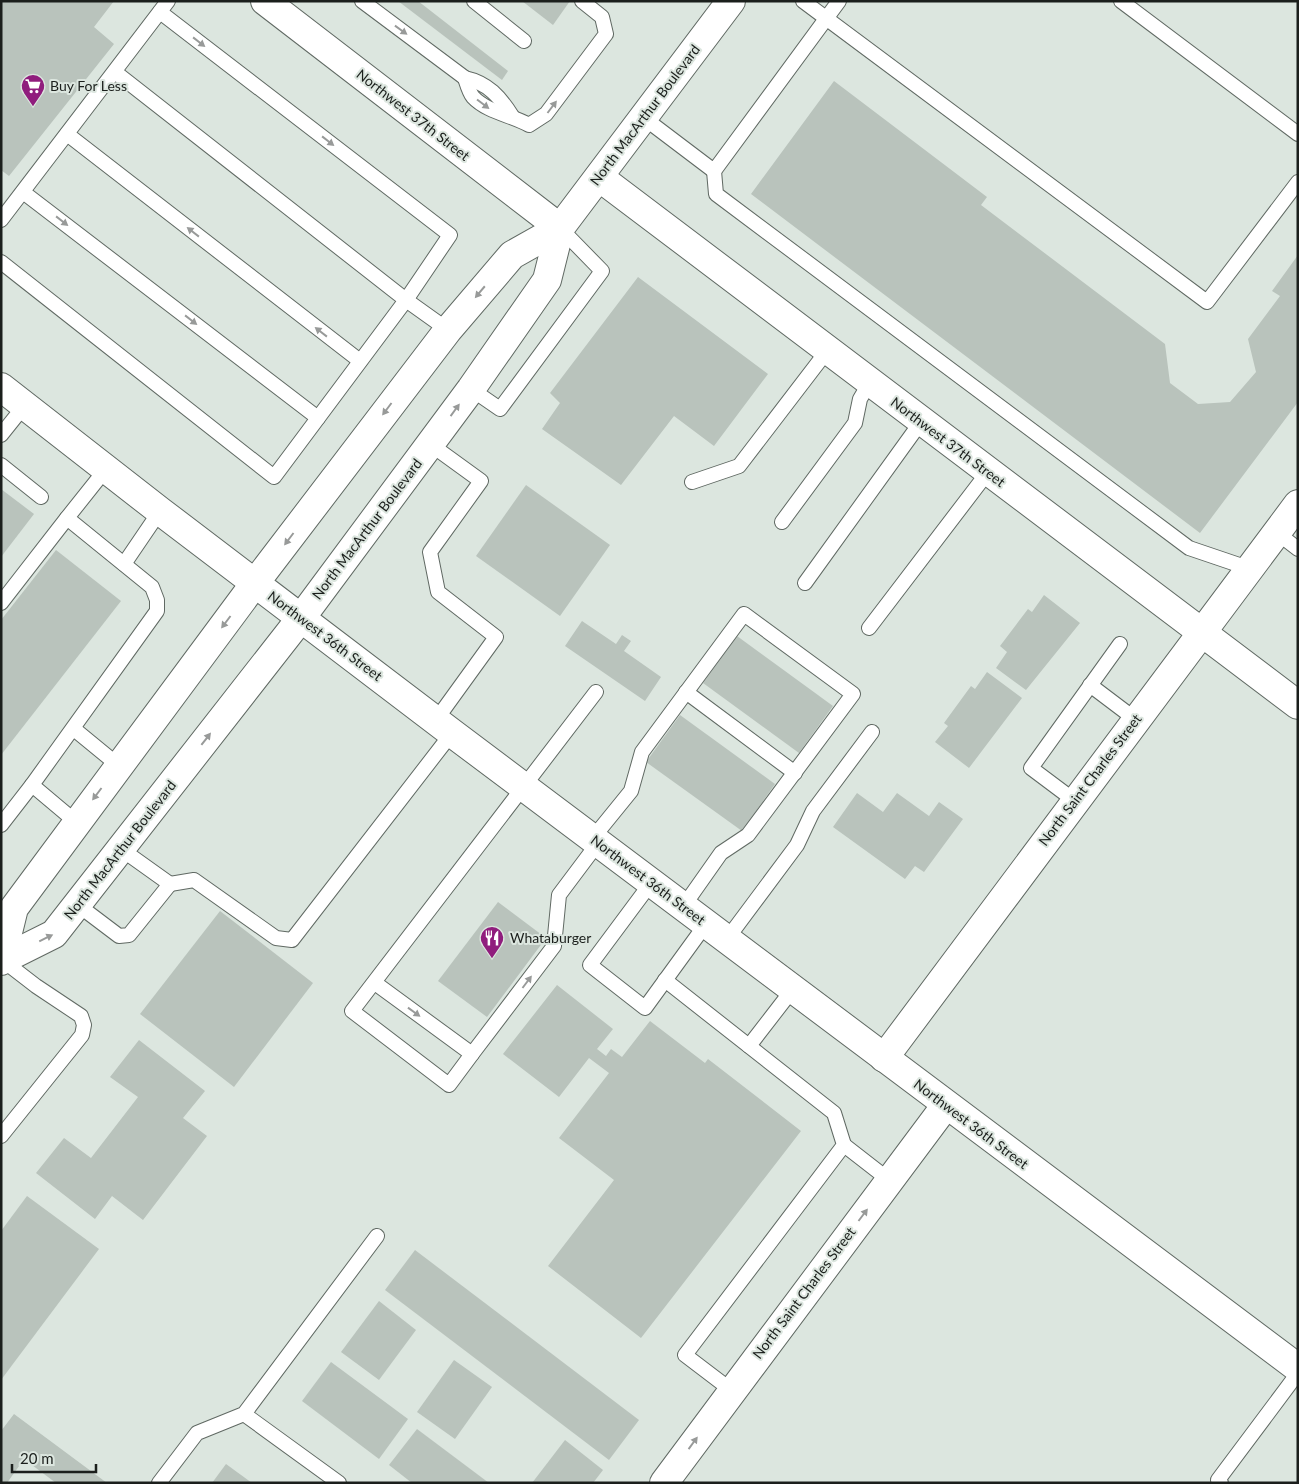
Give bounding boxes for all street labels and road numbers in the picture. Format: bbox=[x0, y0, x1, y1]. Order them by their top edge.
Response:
street label: North MacArthur Boulevard bbox=[586, 41, 703, 188]
street label: Northwest 37th Street bbox=[353, 65, 473, 164]
street label: Northwest 37th Street bbox=[888, 393, 1009, 490]
street label: North MacArthur Boulevard bbox=[308, 455, 425, 602]
street label: Northwest 36th Street bbox=[265, 587, 386, 684]
street label: North Saint Charles Street bbox=[1035, 710, 1145, 849]
street label: North MacArthur Boulevard bbox=[60, 777, 179, 923]
street label: Northwest 36th Street bbox=[588, 831, 709, 928]
street label: Northwest 36th Street bbox=[911, 1075, 1032, 1172]
street label: North Saint Charles Street bbox=[749, 1223, 859, 1362]

